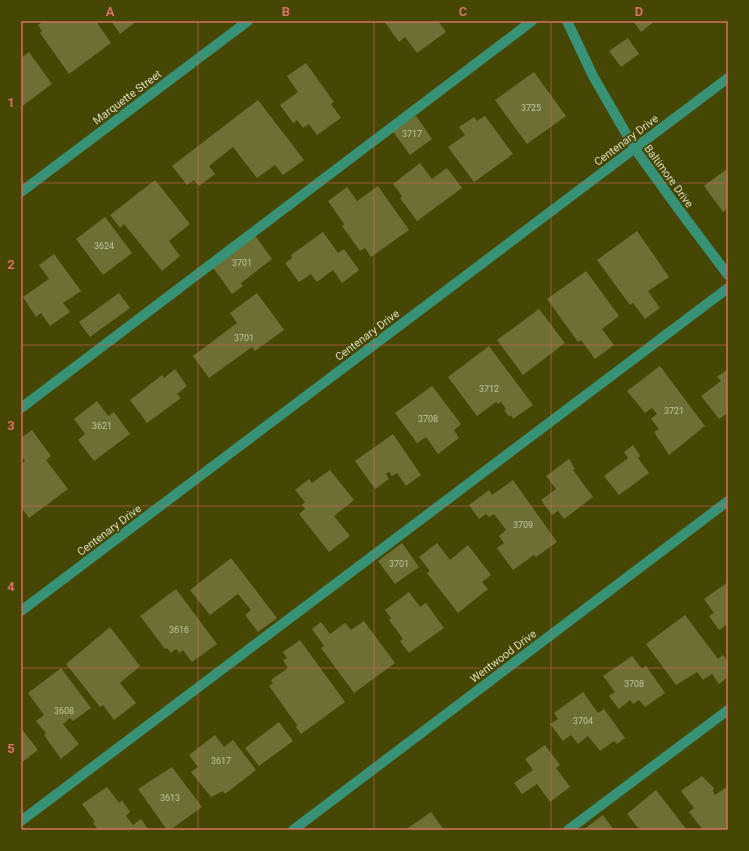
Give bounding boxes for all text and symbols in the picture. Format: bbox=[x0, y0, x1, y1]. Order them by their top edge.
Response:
text: A bbox=[106, 4, 115, 19]
text: B bbox=[282, 4, 290, 19]
text: C bbox=[459, 4, 468, 19]
text: D bbox=[635, 4, 643, 19]
street label: Marquette Street bbox=[91, 67, 164, 127]
text: 1 bbox=[7, 95, 15, 110]
house number: 3725 bbox=[521, 103, 541, 113]
street label: Centenary Drive bbox=[592, 112, 661, 169]
house number: 3717 bbox=[402, 129, 422, 139]
street label: Baltimore Drive bbox=[641, 142, 696, 210]
house number: 3624 bbox=[94, 241, 114, 251]
text: 2 bbox=[7, 257, 15, 272]
house number: 3701 bbox=[232, 258, 252, 268]
street label: Centenary Drive bbox=[333, 307, 402, 364]
house number: 3701 bbox=[234, 333, 254, 343]
house number: 3712 bbox=[479, 384, 499, 394]
house number: 3721 bbox=[664, 406, 684, 416]
house number: 3708 bbox=[418, 414, 438, 424]
text: 3 bbox=[7, 418, 15, 433]
house number: 3621 bbox=[92, 421, 112, 431]
street label: Centenary Drive bbox=[75, 502, 144, 559]
house number: 3709 bbox=[513, 520, 533, 530]
house number: 3701 bbox=[389, 559, 409, 569]
text: 4 bbox=[7, 579, 15, 594]
house number: 3616 bbox=[169, 625, 189, 635]
street label: Wentwood Drive bbox=[468, 627, 539, 686]
house number: 3708 bbox=[624, 679, 644, 689]
house number: 3608 bbox=[54, 706, 74, 716]
house number: 3704 bbox=[573, 716, 593, 726]
text: 5 bbox=[7, 741, 15, 756]
house number: 3617 bbox=[211, 756, 231, 766]
house number: 3613 bbox=[160, 793, 180, 803]

